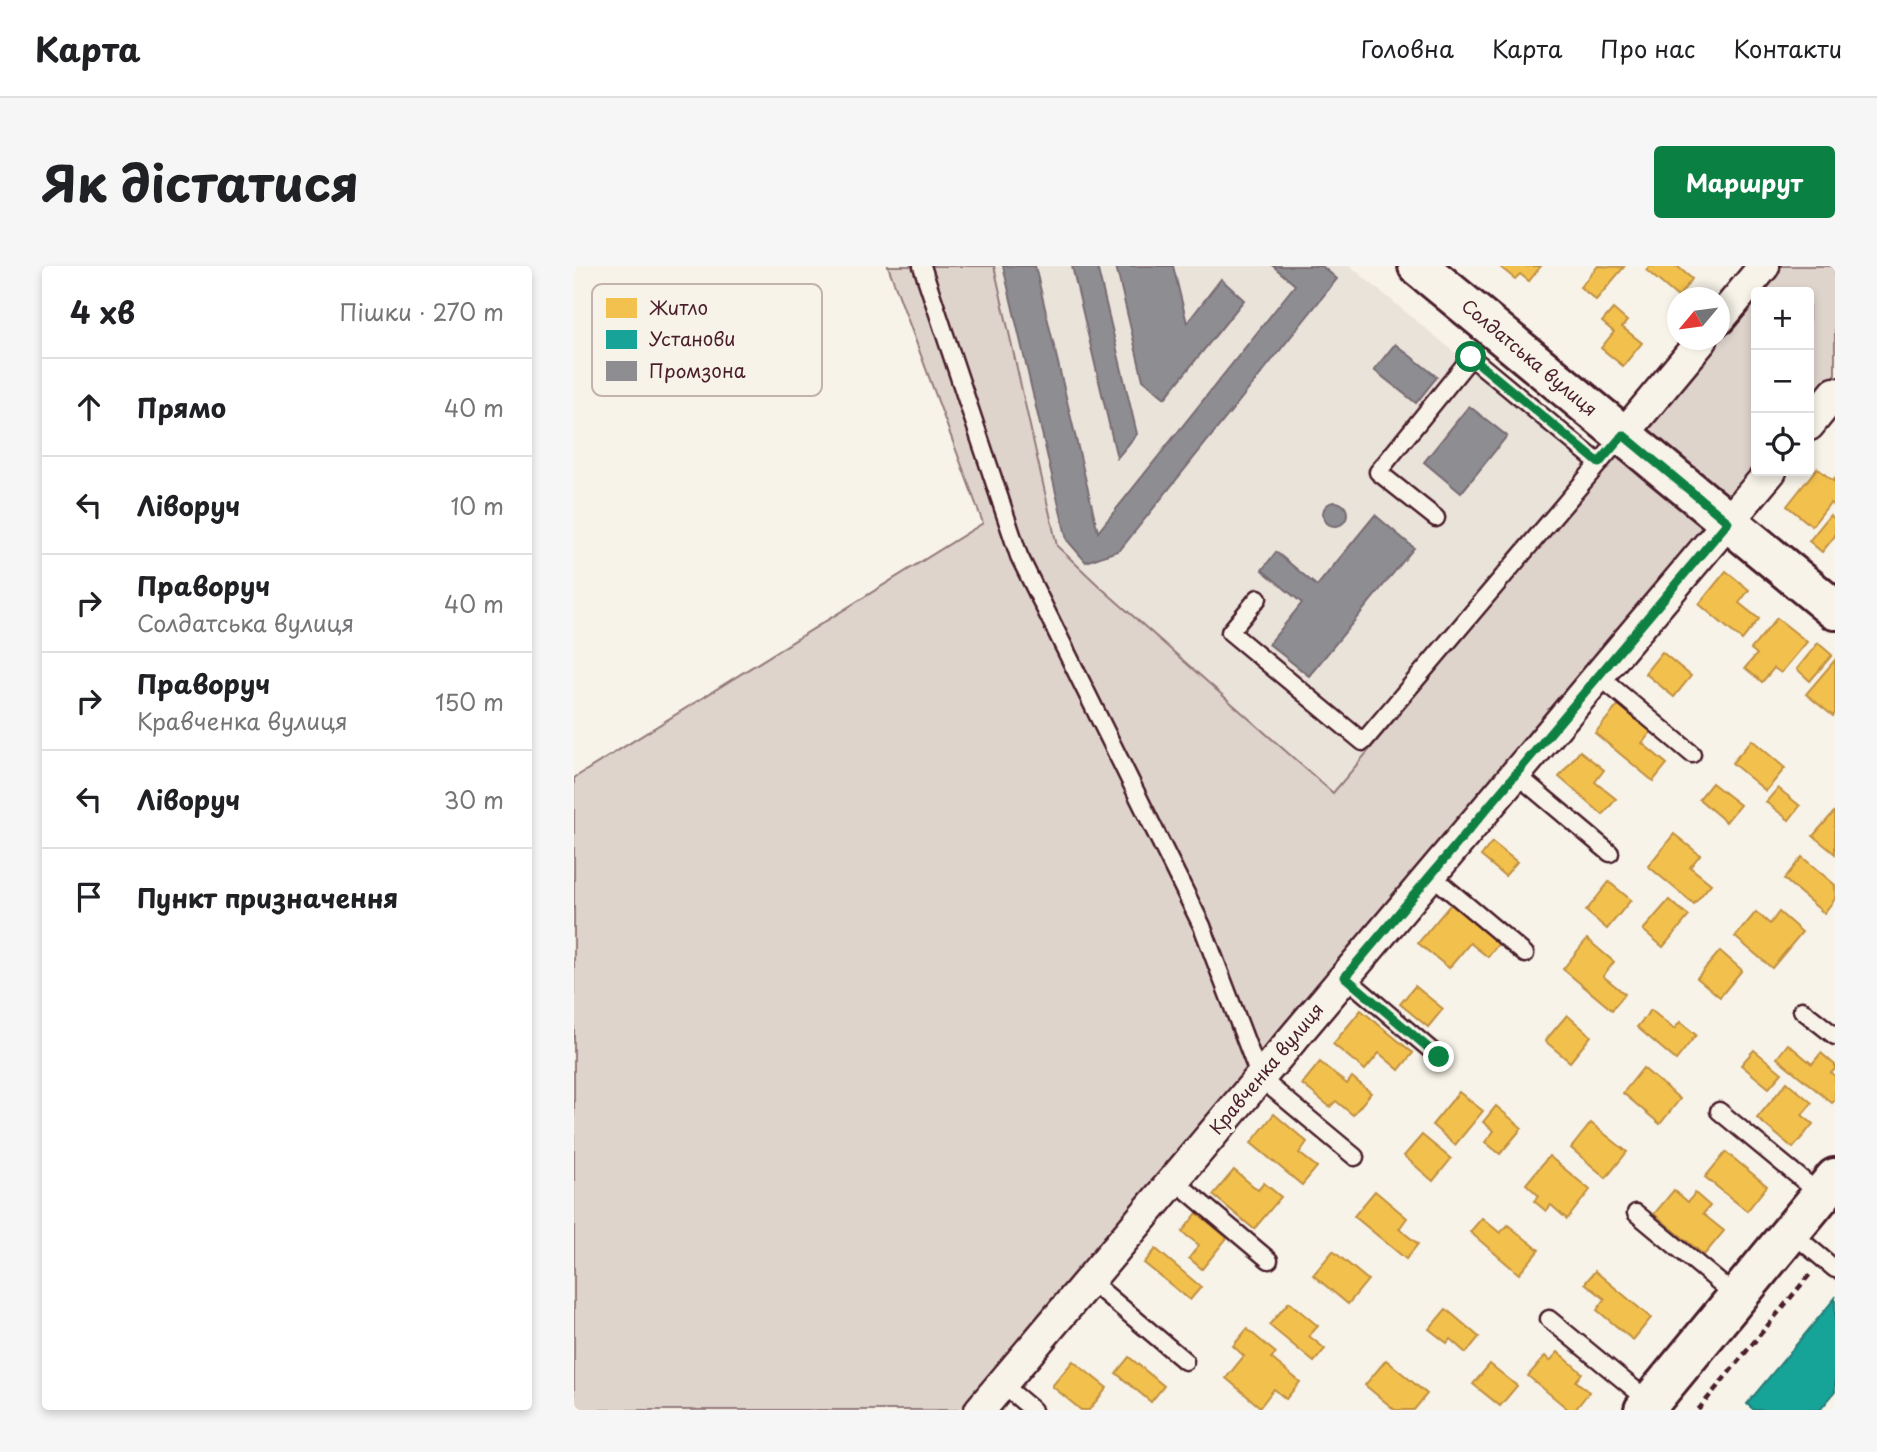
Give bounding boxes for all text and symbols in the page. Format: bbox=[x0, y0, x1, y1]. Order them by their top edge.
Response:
text: Карта bbox=[35, 23, 141, 73]
text: Головна bbox=[1361, 30, 1454, 66]
text: Карта bbox=[1492, 30, 1562, 66]
text: Про нас bbox=[1600, 30, 1695, 66]
text: Контакти bbox=[1733, 30, 1842, 66]
text: Як дістатися bbox=[42, 145, 359, 219]
button: Маршрут bbox=[1654, 146, 1835, 218]
legend bbox=[592, 284, 822, 396]
north arrow bbox=[1667, 287, 1730, 350]
map controls bbox=[1751, 287, 1814, 476]
button: + bbox=[1751, 287, 1814, 350]
text: 4 хв bbox=[70, 289, 135, 334]
street label: Солдатська вулиця bbox=[1456, 292, 1604, 422]
text: Житло bbox=[649, 293, 708, 321]
text: Пішки · 270 m bbox=[339, 294, 504, 329]
text: Установи bbox=[649, 324, 736, 352]
route start bbox=[1455, 341, 1486, 372]
button: − bbox=[1751, 350, 1814, 413]
text: Промзона bbox=[649, 356, 746, 384]
icon: ahead bbox=[70, 388, 108, 426]
text: Прямо bbox=[137, 388, 226, 427]
text: 40 m bbox=[444, 390, 504, 425]
button: locate bbox=[1751, 413, 1814, 476]
icon: left bbox=[70, 486, 108, 524]
text: Ліворуч bbox=[137, 486, 240, 525]
text: 10 m bbox=[450, 488, 504, 523]
text: Праворуч bbox=[137, 566, 270, 605]
icon: right bbox=[70, 584, 108, 622]
text: 40 m bbox=[444, 586, 504, 621]
text: Солдатська вулиця bbox=[137, 605, 354, 640]
text: Праворуч bbox=[137, 664, 270, 703]
icon: right bbox=[70, 682, 108, 720]
text: 150 m bbox=[435, 684, 504, 719]
text: Кравченка вулиця bbox=[137, 703, 348, 738]
icon: left bbox=[70, 780, 108, 818]
text: Ліворуч bbox=[137, 780, 240, 819]
text: 30 m bbox=[443, 782, 504, 817]
icon: arrive bbox=[70, 878, 108, 916]
text: Пункт призначення bbox=[137, 878, 398, 917]
street label: Кравченка вулиця bbox=[1203, 996, 1329, 1140]
route end bbox=[1423, 1041, 1454, 1072]

